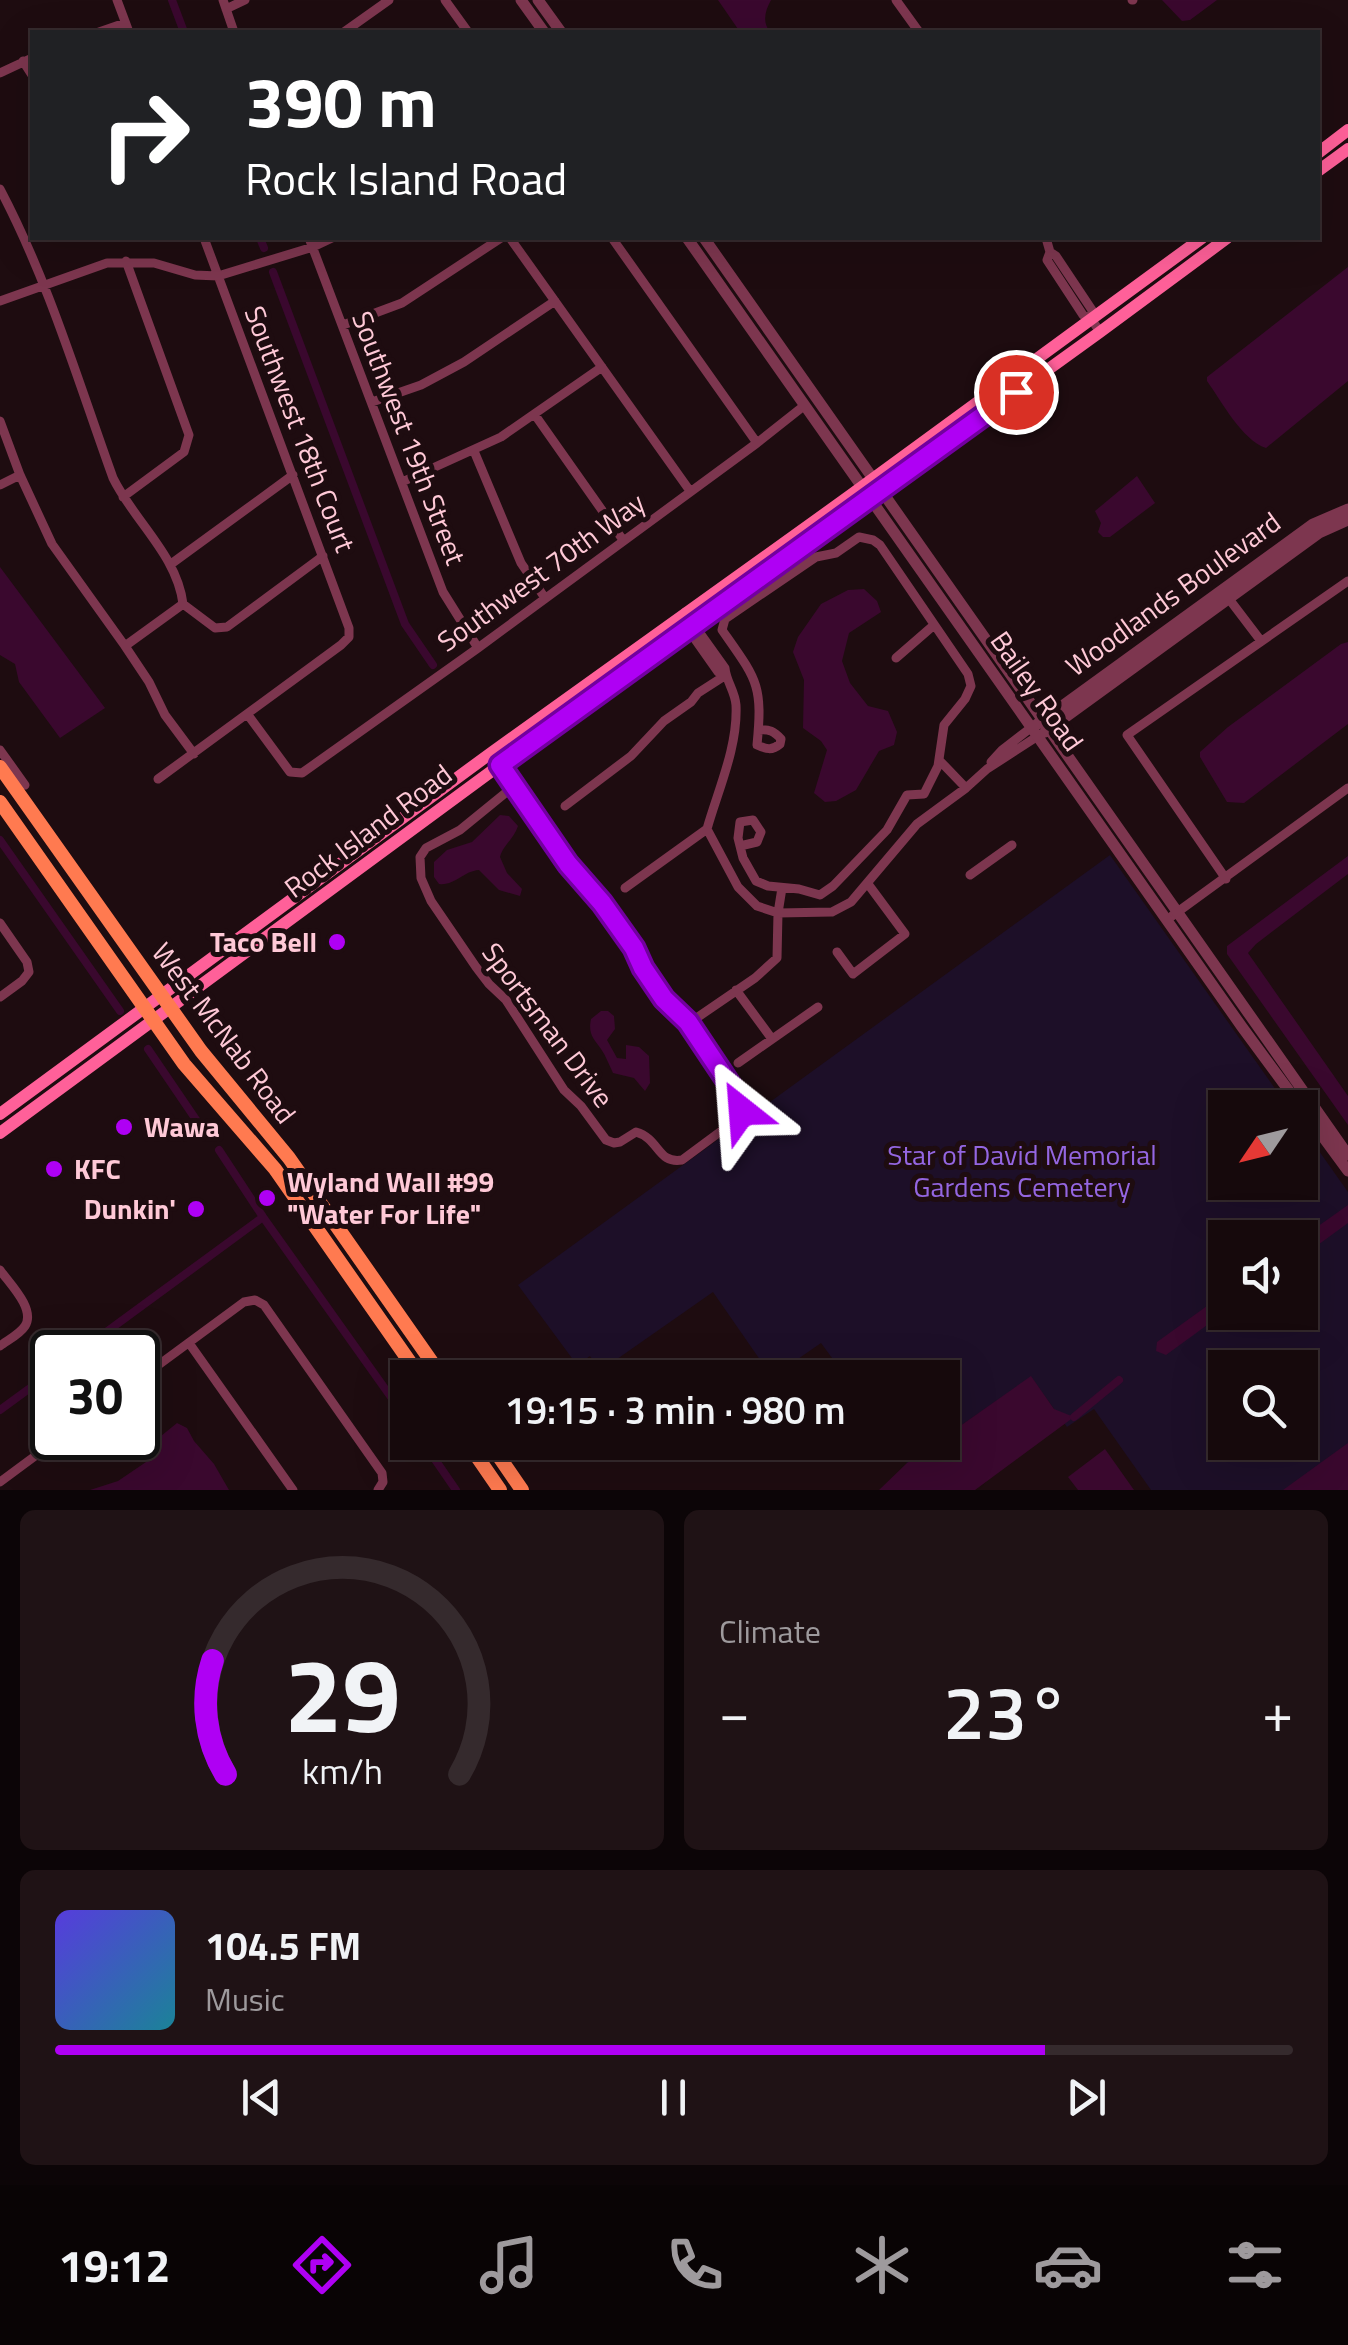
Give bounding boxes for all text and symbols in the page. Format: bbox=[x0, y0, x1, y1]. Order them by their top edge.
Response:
text: 390 m bbox=[245, 48, 437, 154]
icon: right bbox=[80, 70, 210, 200]
text: Rock Island Road bbox=[245, 144, 567, 212]
street label: Southwest 18th Court bbox=[234, 300, 367, 558]
street label: Southwest 19th Street bbox=[341, 305, 478, 571]
pin bbox=[974, 350, 1059, 435]
icon: arrive bbox=[989, 365, 1044, 420]
street label: Southwest 70th Way bbox=[428, 481, 654, 662]
street label: Woodlands Boulevard bbox=[1056, 501, 1289, 686]
street label: Bailey Road bbox=[980, 622, 1095, 760]
street label: Rock Island Road bbox=[275, 753, 461, 908]
place label: Taco Bell bbox=[210, 920, 317, 963]
marker: Taco Bell bbox=[326, 931, 348, 953]
street label: West McNab Road bbox=[142, 933, 307, 1132]
street label: Sportsman Drive bbox=[472, 933, 625, 1116]
position arrow bbox=[690, 1059, 794, 1163]
north arrow bbox=[1208, 1090, 1318, 1200]
map controls bbox=[1208, 1090, 1318, 1460]
place label: Wawa bbox=[144, 1105, 220, 1148]
marker: Wawa bbox=[113, 1116, 135, 1138]
park label: Star of David Memorial Gardens Cemetery bbox=[887, 1133, 1157, 1208]
place label: KFC bbox=[74, 1147, 121, 1190]
marker: KFC bbox=[43, 1158, 65, 1180]
place label: Wyland Wall #99 "Water For Life" bbox=[287, 1160, 494, 1235]
place label: Dunkin' bbox=[84, 1187, 176, 1230]
marker: Wyland Wall #99 "Water For Life" bbox=[256, 1187, 278, 1209]
marker: Dunkin' bbox=[185, 1198, 207, 1220]
button: sound bbox=[1208, 1220, 1318, 1330]
speed limit sign: 30 bbox=[30, 1330, 160, 1460]
button: search bbox=[1208, 1350, 1318, 1460]
text: 19:15 · 3 min · 980 m bbox=[504, 1381, 846, 1439]
text: Climate bbox=[719, 1607, 821, 1655]
text: 29 bbox=[284, 1614, 400, 1772]
text: 23° bbox=[943, 1654, 1069, 1768]
text: − bbox=[719, 1670, 750, 1753]
text: + bbox=[1262, 1670, 1293, 1753]
text: km/h bbox=[302, 1743, 382, 1798]
text: 104.5 FM bbox=[205, 1917, 361, 1975]
text: Music bbox=[205, 1975, 285, 2023]
icon: previous bbox=[234, 2070, 289, 2125]
icon: pause bbox=[646, 2070, 701, 2125]
icon: next bbox=[1059, 2070, 1114, 2125]
icon: directions bbox=[287, 2230, 357, 2300]
icon: music bbox=[474, 2230, 544, 2300]
icon: phone bbox=[660, 2230, 730, 2300]
icon: climate bbox=[847, 2230, 917, 2300]
icon: car bbox=[1033, 2230, 1103, 2300]
icon: filters bbox=[1220, 2230, 1290, 2300]
text: 19:12 bbox=[58, 2231, 171, 2299]

